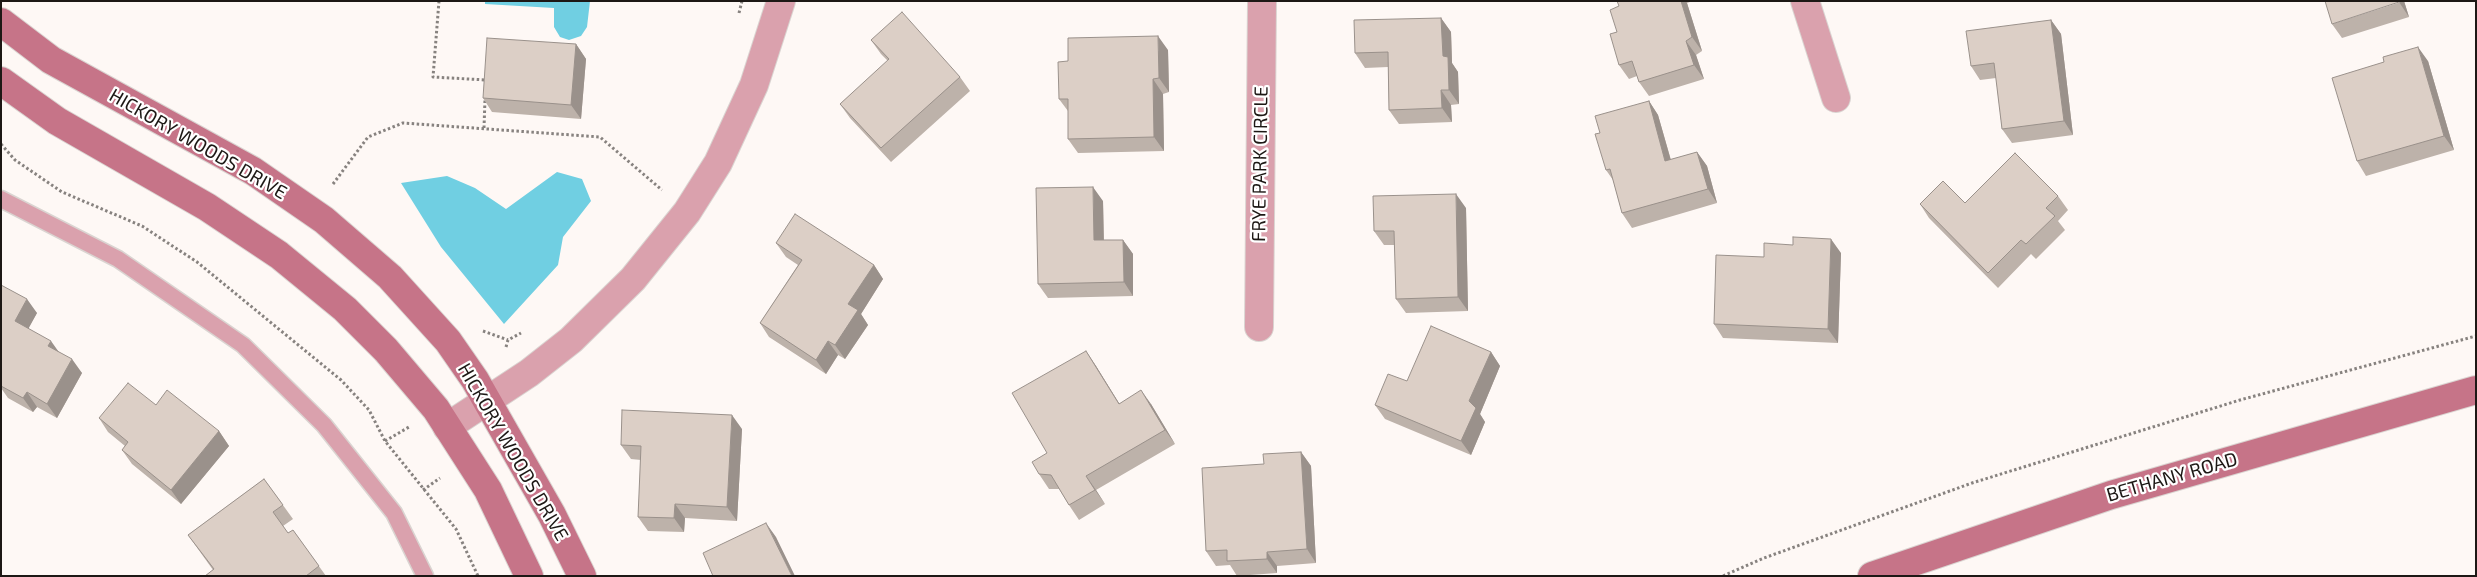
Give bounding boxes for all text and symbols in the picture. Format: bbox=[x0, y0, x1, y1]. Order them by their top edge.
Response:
street label: HICKORY WOODS DRIVE bbox=[105, 84, 291, 204]
street label: FRYE PARK CIRCLE bbox=[1247, 86, 1273, 242]
street label: HICKORY WOODS DRIVE bbox=[453, 359, 573, 545]
street label: BETHANY ROAD bbox=[2104, 447, 2240, 507]

